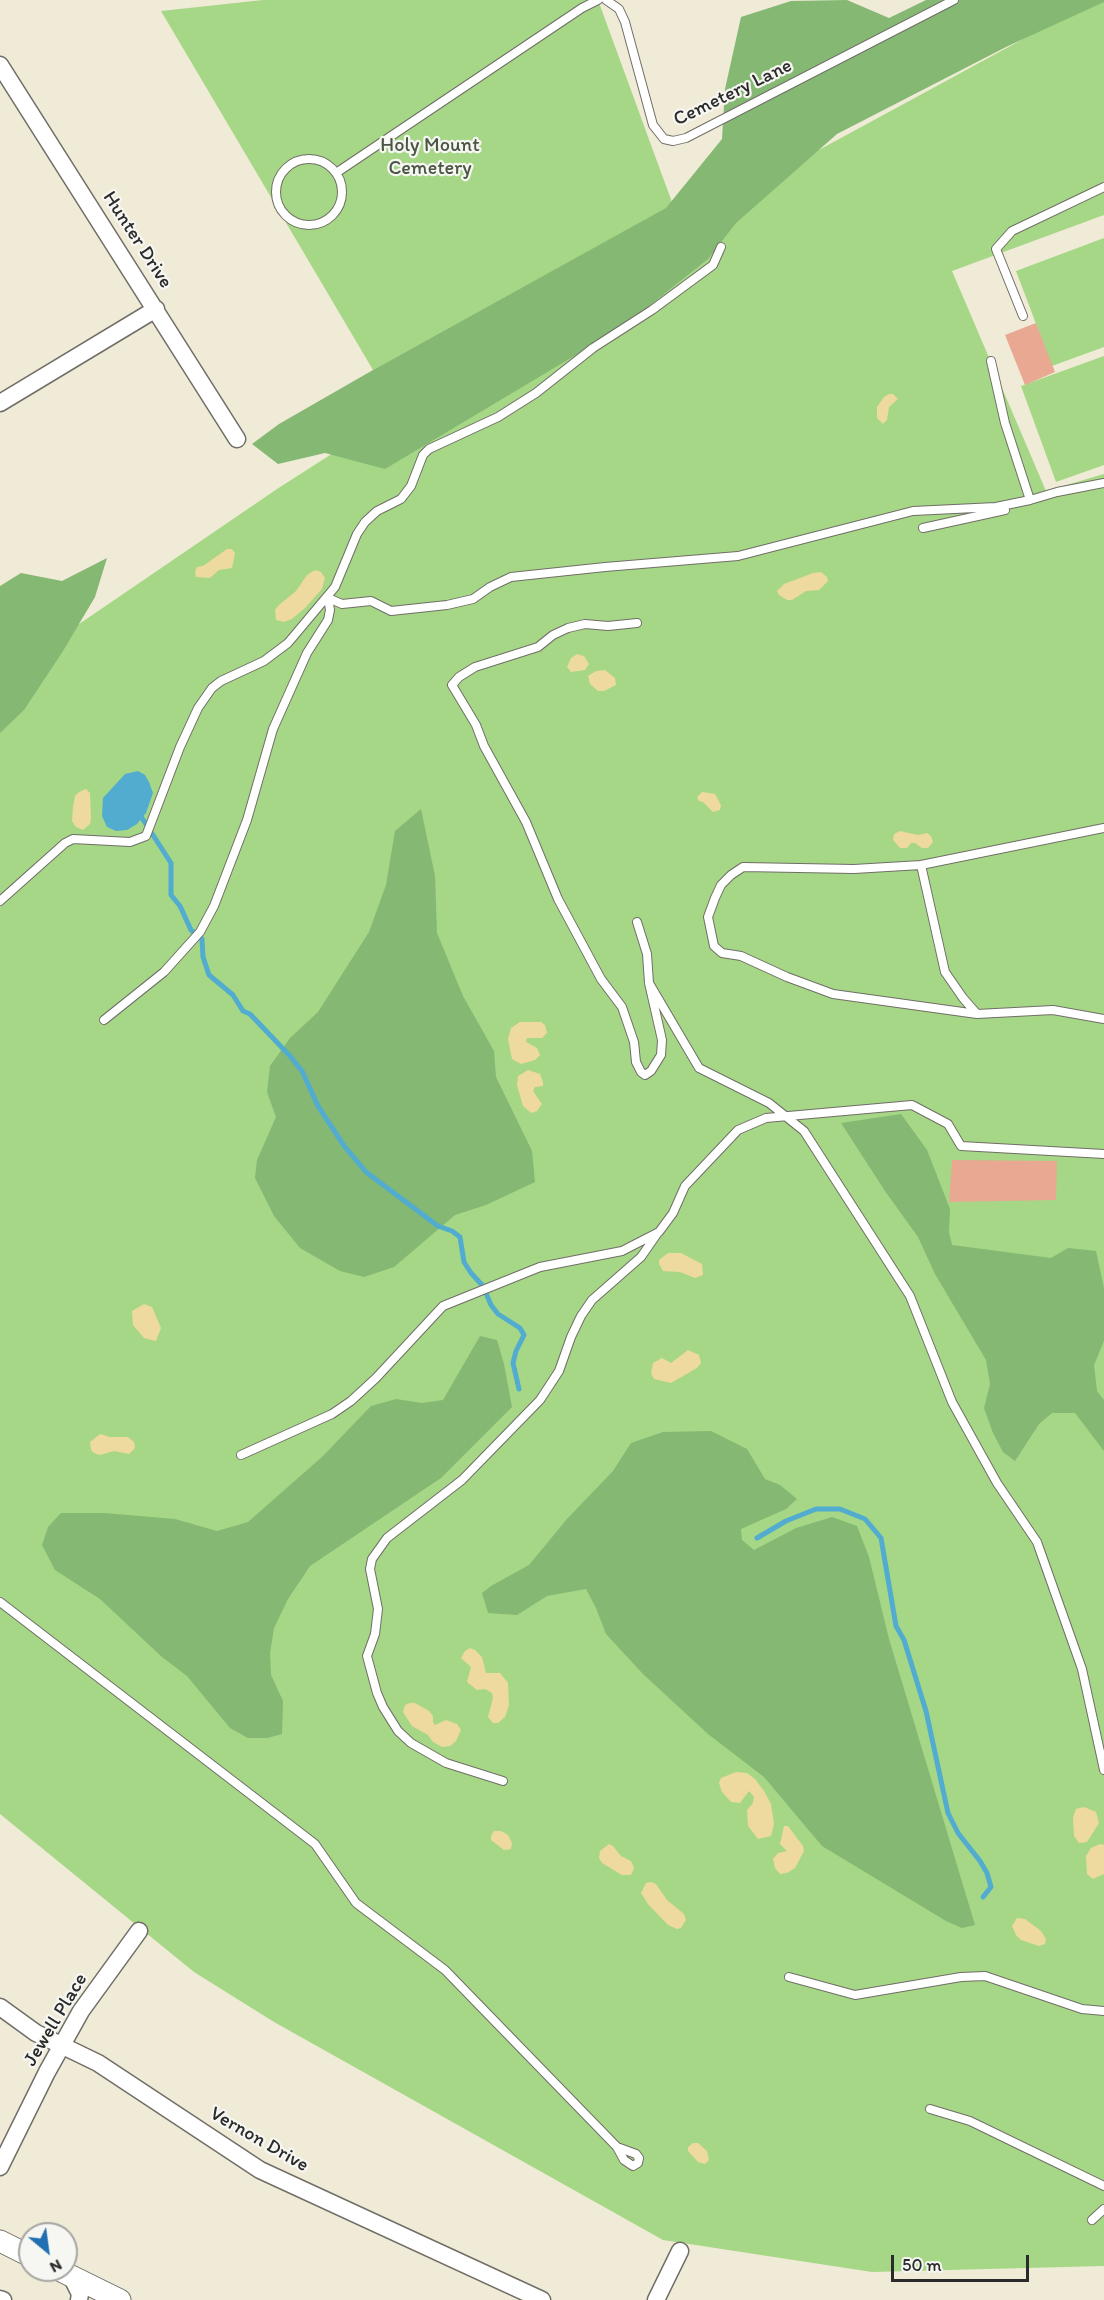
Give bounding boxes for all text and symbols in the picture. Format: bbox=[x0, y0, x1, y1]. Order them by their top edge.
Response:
street label: Cemetery Lane bbox=[670, 54, 796, 132]
park label: Holy Mount Cemetery bbox=[380, 134, 480, 181]
street label: Hunter Drive bbox=[97, 187, 177, 293]
street label: Jewell Place bbox=[19, 1969, 93, 2071]
street label: Vernon Drive bbox=[205, 2102, 313, 2178]
north arrow bbox=[18, 2222, 78, 2282]
scale bar bbox=[894, 2243, 1032, 2281]
text: 50 m bbox=[902, 2254, 942, 2276]
text: N bbox=[47, 2256, 65, 2277]

